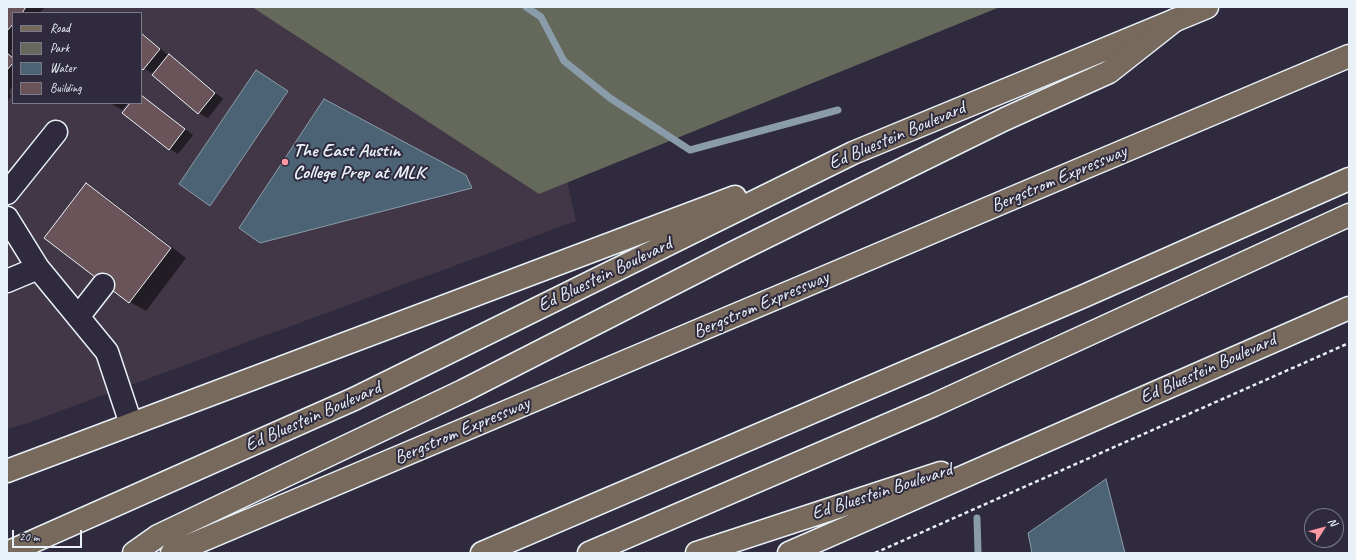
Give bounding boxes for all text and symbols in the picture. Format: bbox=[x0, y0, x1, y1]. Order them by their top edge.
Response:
legend bbox=[12, 12, 142, 104]
text: Road bbox=[50, 20, 70, 36]
text: Park bbox=[50, 40, 69, 56]
text: Water bbox=[50, 60, 76, 76]
text: Building bbox=[50, 80, 82, 96]
street label: Ed Bluestein Boulevard bbox=[825, 97, 969, 175]
place label: The East Austin College Prep at MLK bbox=[293, 140, 424, 184]
street label: Bergstrom Expressway bbox=[988, 140, 1130, 218]
marker: The East Austin College Prep at MLK bbox=[280, 157, 290, 167]
street label: Ed Bluestein Boulevard bbox=[534, 233, 676, 317]
street label: Bergstrom Expressway bbox=[690, 266, 832, 344]
street label: Ed Bluestein Boulevard bbox=[1137, 329, 1279, 409]
street label: Ed Bluestein Boulevard bbox=[242, 377, 384, 457]
street label: Bergstrom Expressway bbox=[391, 392, 533, 470]
street label: Ed Bluestein Boulevard bbox=[809, 459, 955, 525]
north arrow bbox=[1304, 508, 1344, 548]
text: N bbox=[1325, 515, 1341, 528]
scale bar bbox=[14, 522, 84, 548]
text: 20 m bbox=[19, 529, 39, 545]

